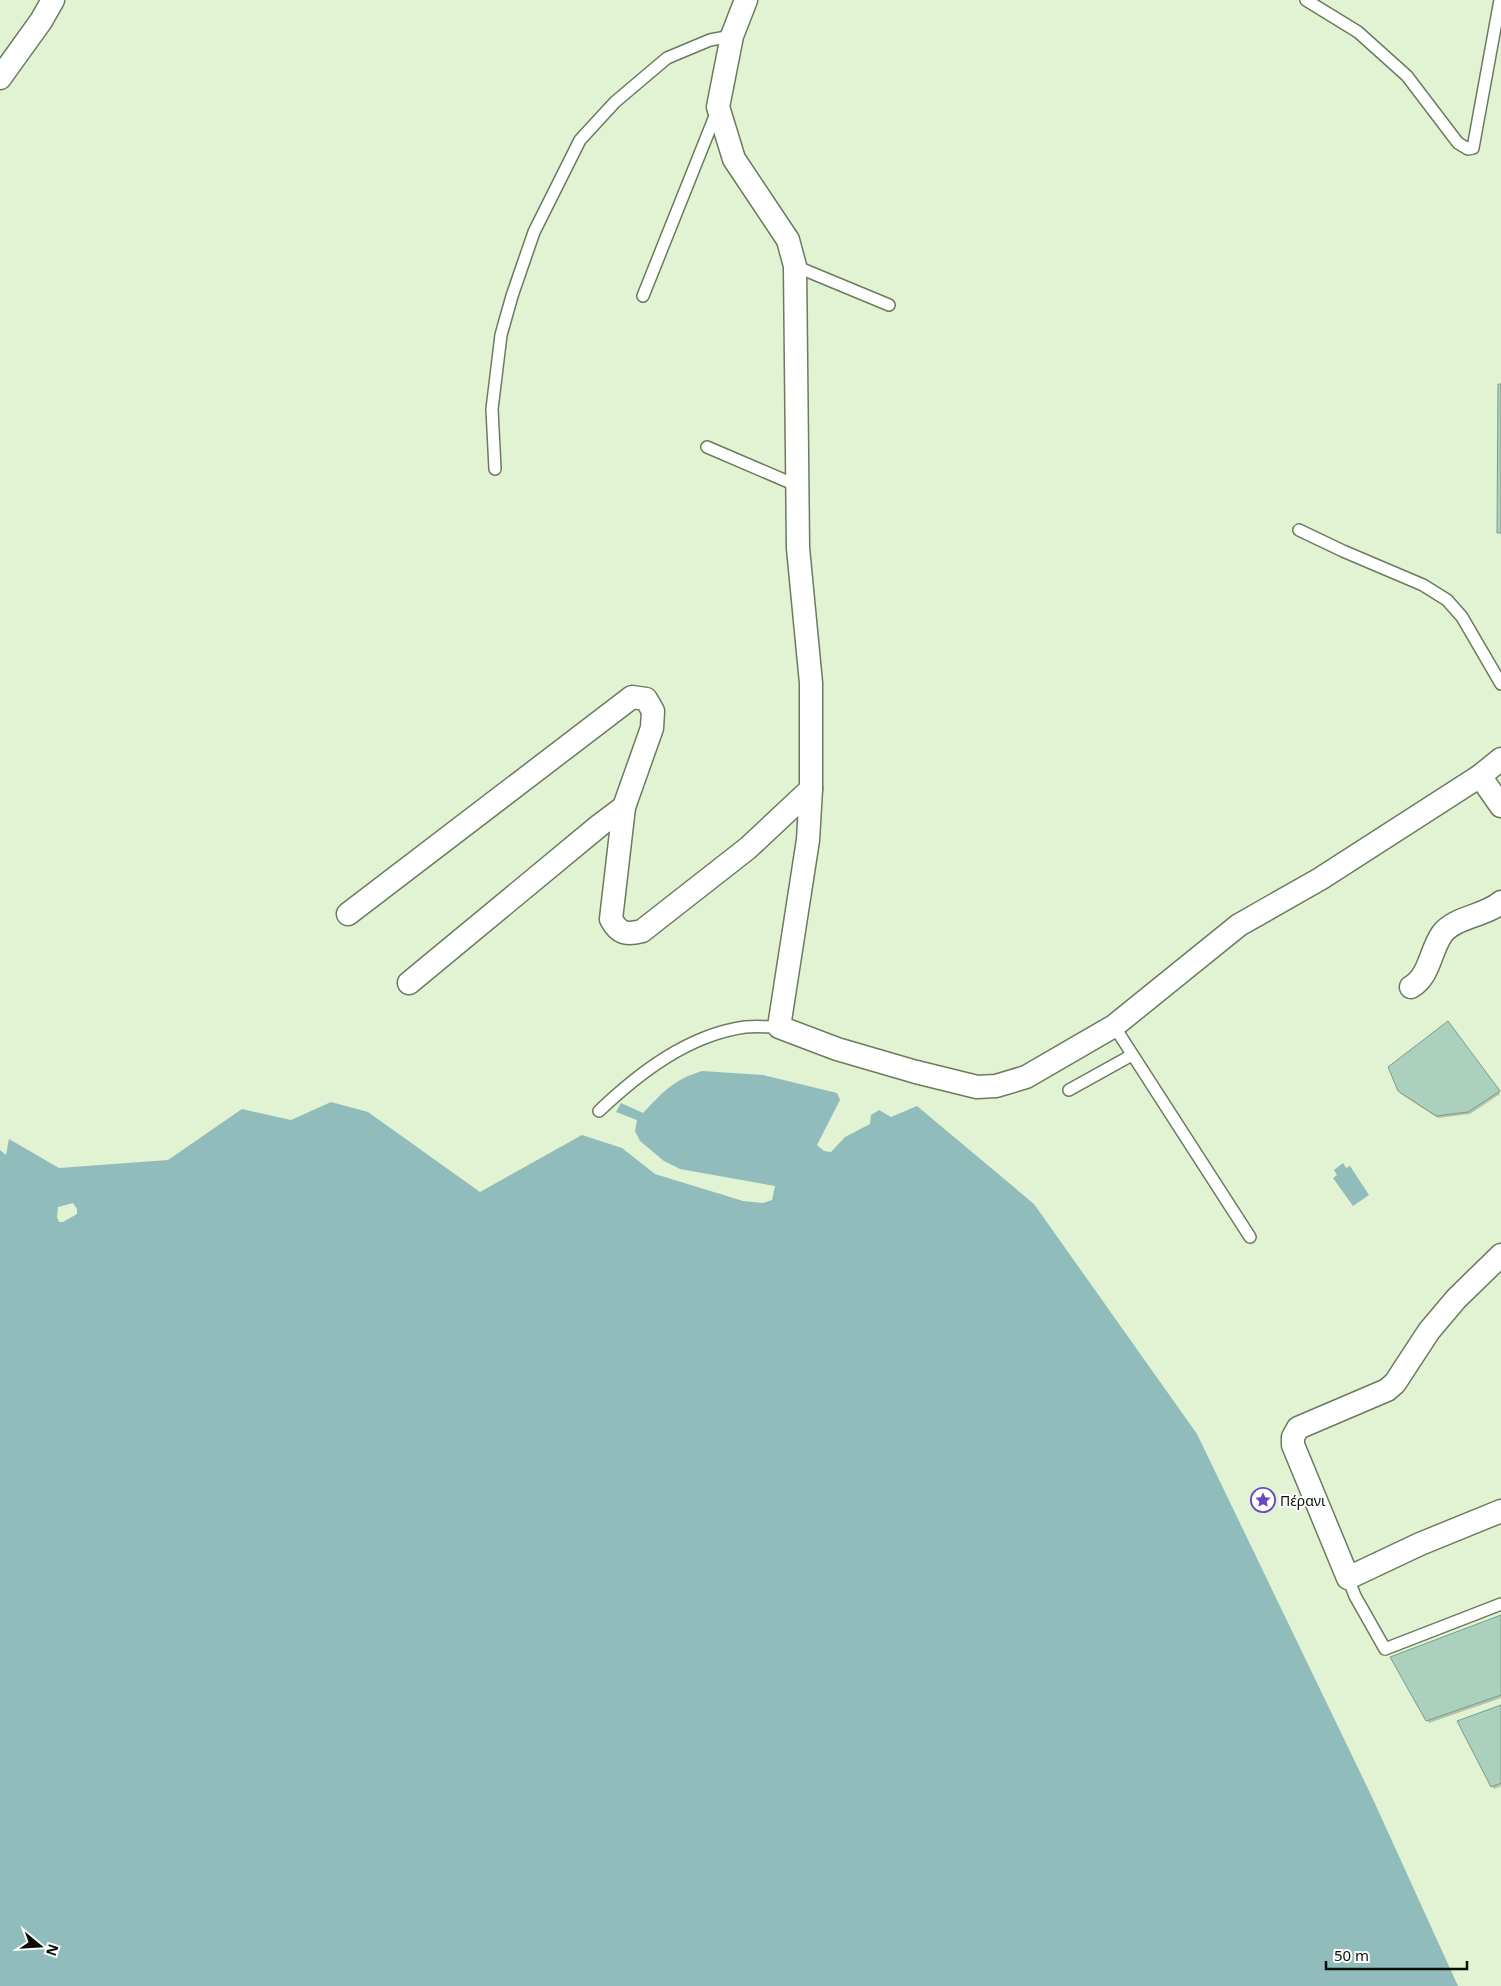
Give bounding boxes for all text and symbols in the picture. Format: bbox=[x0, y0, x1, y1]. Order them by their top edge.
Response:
place icon: Πέρανι bbox=[1250, 1487, 1276, 1513]
place label: Πέρανι bbox=[1280, 1491, 1326, 1510]
north arrow bbox=[15, 1921, 65, 1971]
scale bar bbox=[1326, 1938, 1467, 1970]
text: N bbox=[42, 1942, 64, 1959]
text: 50 m bbox=[1334, 1945, 1369, 1965]

